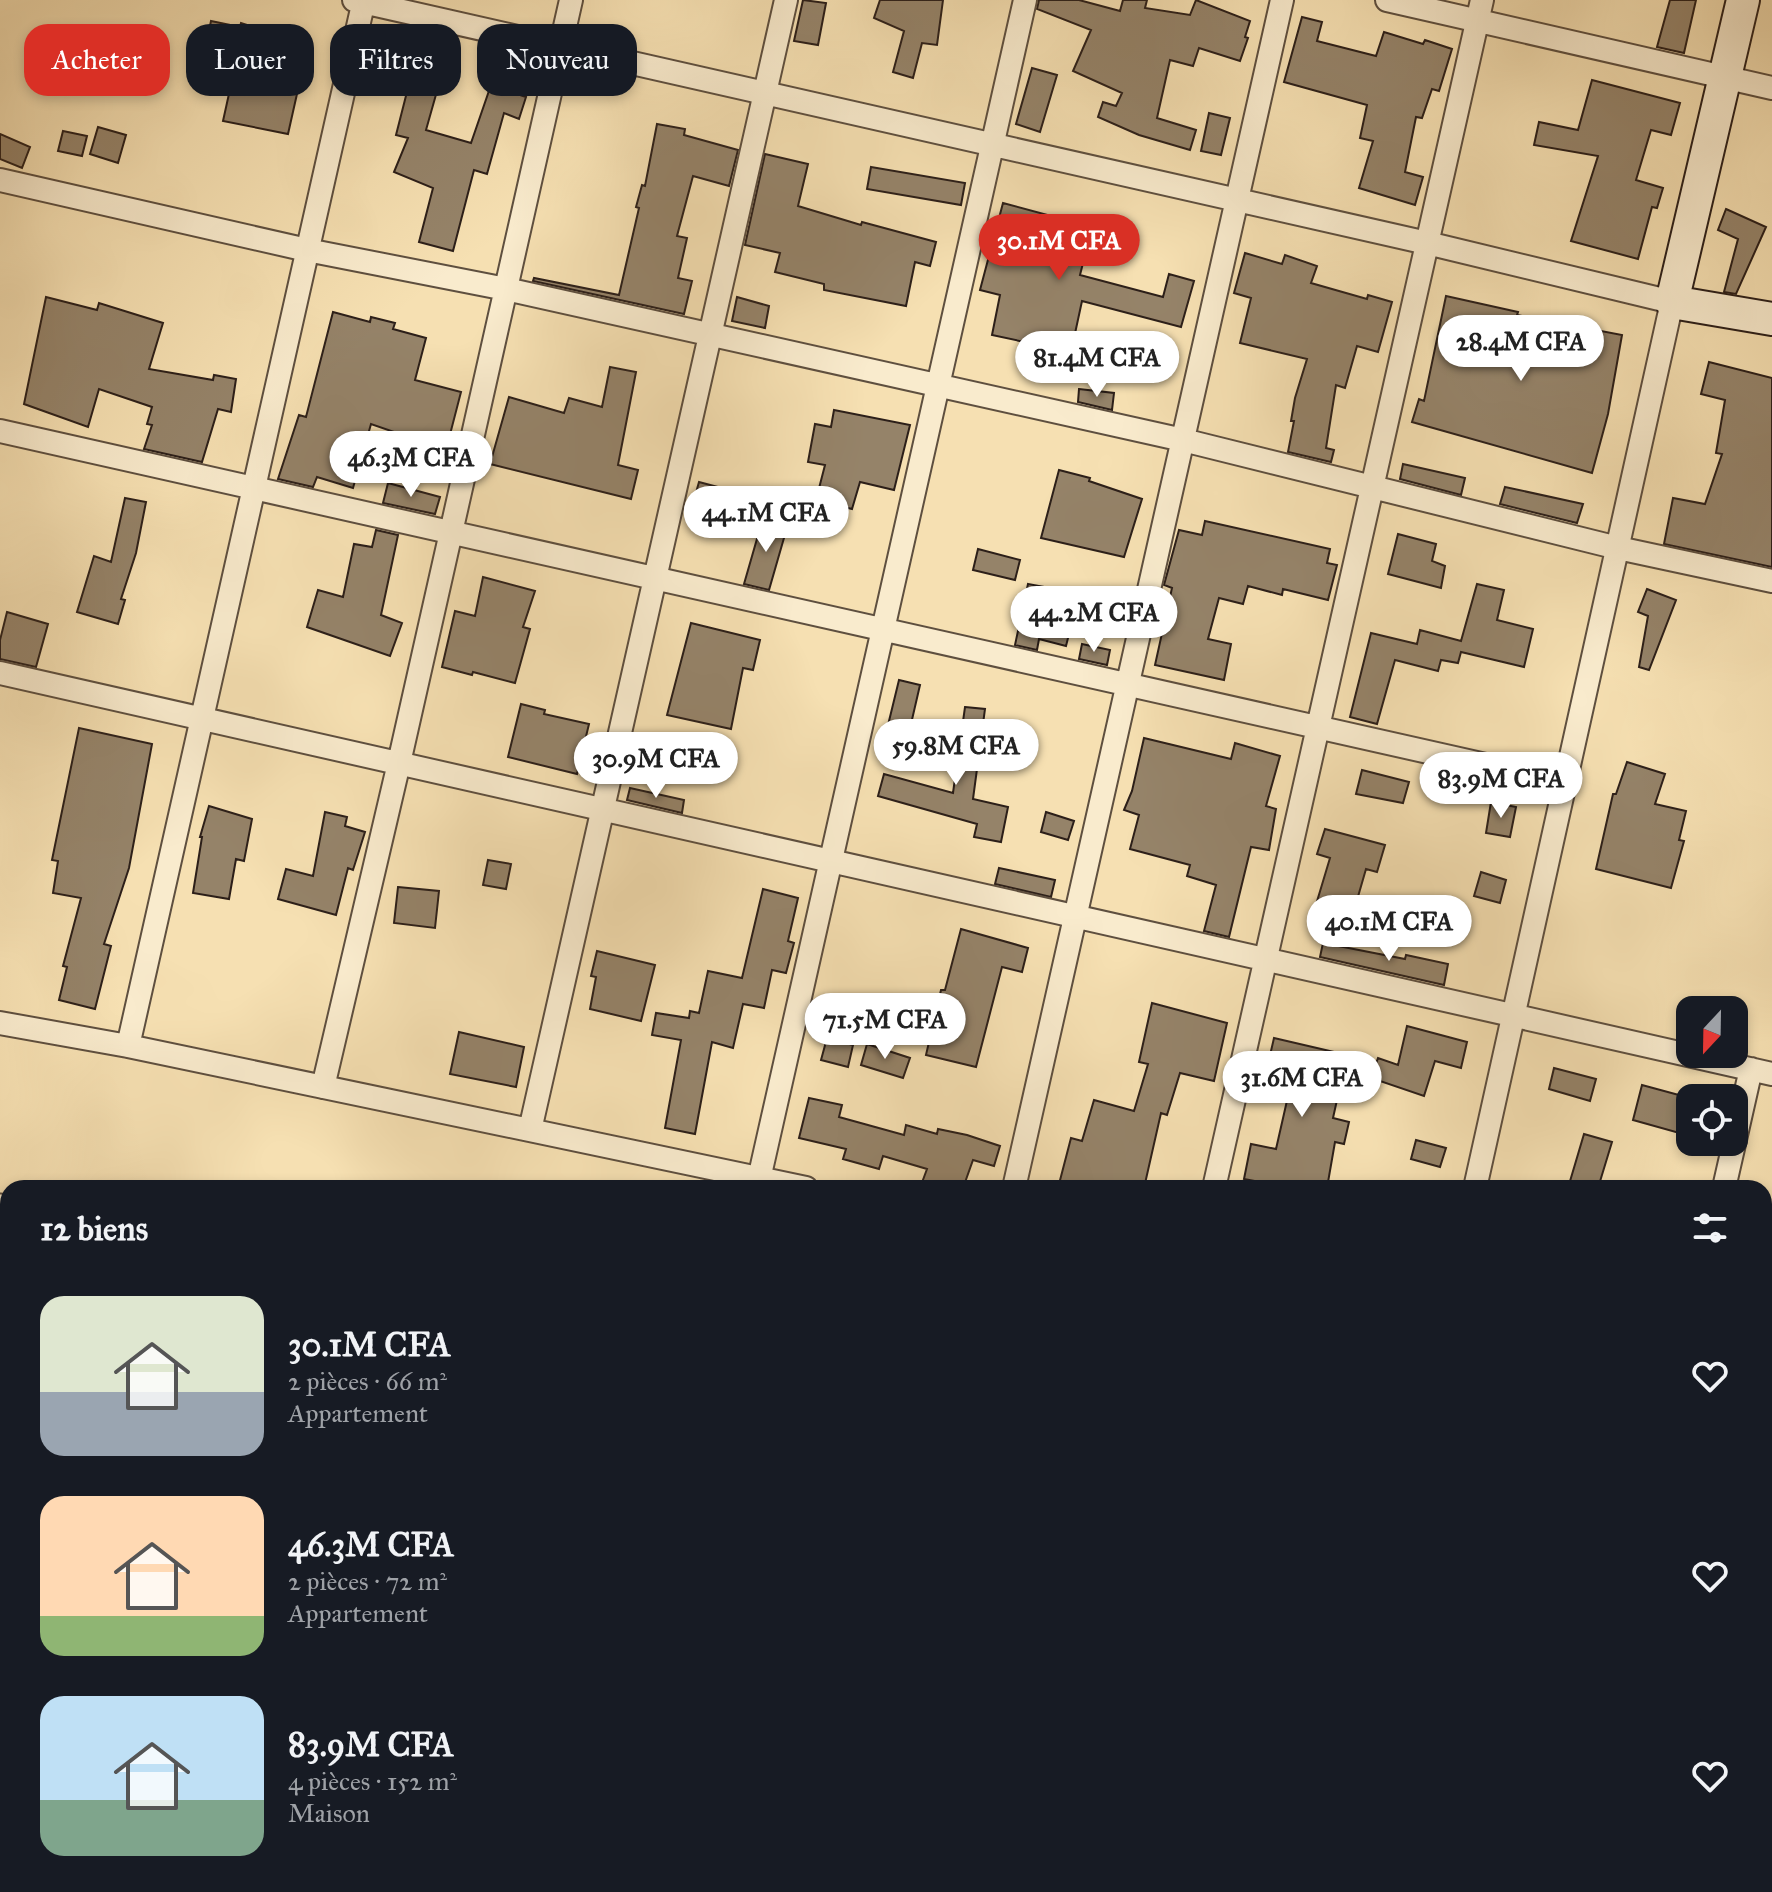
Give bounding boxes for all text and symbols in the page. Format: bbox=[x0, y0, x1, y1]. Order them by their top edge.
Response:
chip: Acheter bbox=[24, 24, 170, 96]
chip: Louer bbox=[186, 24, 314, 96]
chip: Filtres bbox=[330, 24, 461, 96]
chip: Nouveau bbox=[477, 24, 637, 96]
pin: 30.1M CFA bbox=[967, 214, 1151, 282]
text: 30.1M CFA bbox=[997, 224, 1121, 256]
pin: 28.4M CFA bbox=[1429, 315, 1613, 383]
text: 28.4M CFA bbox=[1456, 325, 1586, 357]
pin: 81.4M CFA bbox=[1005, 331, 1189, 399]
text: 81.4M CFA bbox=[1033, 341, 1161, 373]
pin: 46.3M CFA bbox=[319, 431, 503, 499]
text: 46.3M CFA bbox=[348, 441, 474, 473]
pin: 44.1M CFA bbox=[674, 486, 858, 554]
text: 44.1M CFA bbox=[702, 496, 830, 528]
pin: 44.2M CFA bbox=[1002, 586, 1186, 654]
text: 44.2M CFA bbox=[1028, 596, 1160, 628]
pin: 59.8M CFA bbox=[864, 719, 1048, 787]
text: 59.8M CFA bbox=[892, 729, 1020, 761]
pin: 30.9M CFA bbox=[564, 732, 748, 800]
text: 30.9M CFA bbox=[592, 742, 720, 774]
pin: 83.9M CFA bbox=[1409, 752, 1593, 820]
text: 83.9M CFA bbox=[1438, 762, 1564, 794]
pin: 40.1M CFA bbox=[1297, 895, 1481, 963]
text: 40.1M CFA bbox=[1325, 905, 1453, 937]
pin: 71.5M CFA bbox=[793, 993, 977, 1061]
north arrow bbox=[1676, 996, 1748, 1068]
map controls bbox=[1676, 996, 1748, 1156]
text: 71.5M CFA bbox=[823, 1003, 947, 1035]
pin: 31.6M CFA bbox=[1210, 1051, 1394, 1119]
text: 31.6M CFA bbox=[1241, 1061, 1363, 1093]
button: locate bbox=[1676, 1084, 1748, 1156]
icon: filters bbox=[1688, 1206, 1732, 1250]
text: 12 biens bbox=[40, 1208, 148, 1249]
text: 30.1M CFA bbox=[288, 1324, 451, 1365]
icon: home bbox=[104, 1328, 200, 1424]
icon: heart bbox=[1688, 1354, 1732, 1398]
text: 2 pièces · 66 m² bbox=[288, 1365, 447, 1397]
text: Appartement bbox=[288, 1397, 428, 1429]
text: 46.3M CFA bbox=[288, 1524, 454, 1565]
icon: home bbox=[104, 1528, 200, 1624]
icon: heart bbox=[1688, 1554, 1732, 1598]
text: 2 pièces · 72 m² bbox=[288, 1565, 447, 1597]
text: Appartement bbox=[288, 1597, 428, 1629]
text: 83.9M CFA bbox=[288, 1724, 454, 1765]
icon: home bbox=[104, 1728, 200, 1824]
icon: heart bbox=[1688, 1754, 1732, 1798]
text: 4 pièces · 152 m² bbox=[288, 1765, 457, 1797]
text: Maison bbox=[288, 1797, 370, 1829]

